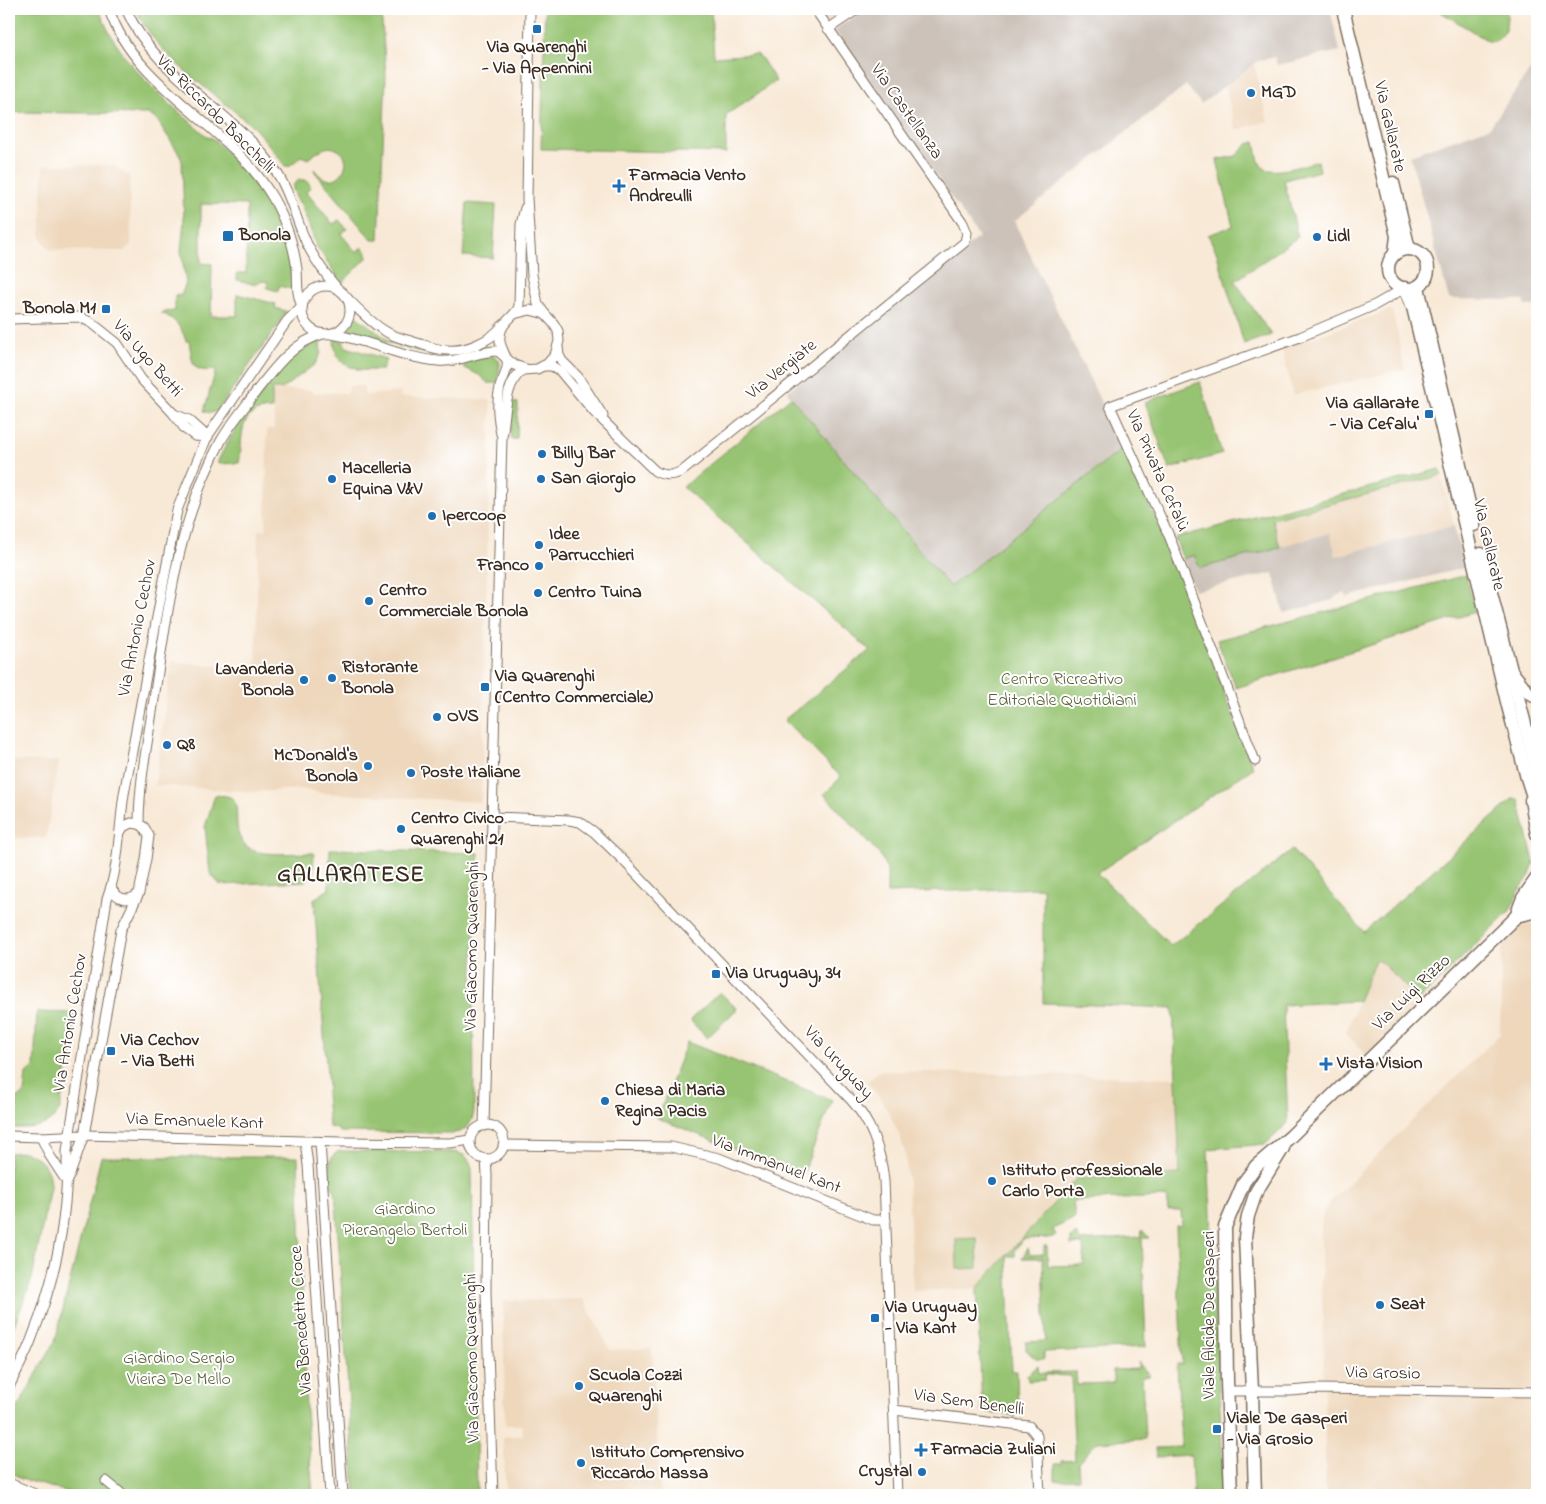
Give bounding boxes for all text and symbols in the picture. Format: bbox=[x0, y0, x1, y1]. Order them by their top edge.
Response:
marker: Via Quarenghi - Via Appennini bbox=[531, 23, 543, 35]
place label: Via Quarenghi - Via Appennini bbox=[481, 35, 592, 82]
street label: Via Riccardo Bacchelli bbox=[149, 49, 280, 180]
street label: Via Castellanza bbox=[863, 58, 949, 165]
street label: Via Gallarate bbox=[1366, 78, 1412, 176]
place label: MGD bbox=[1261, 80, 1296, 106]
marker: MGD bbox=[1245, 87, 1257, 99]
place label: Farmacia Vento Andreulli bbox=[628, 163, 746, 210]
marker: Farmacia Vento Andreulli bbox=[613, 180, 625, 192]
place label: Bonola bbox=[238, 223, 291, 249]
place label: Lidl bbox=[1327, 224, 1350, 250]
marker: Bonola bbox=[221, 229, 235, 243]
marker: Lidl bbox=[1311, 231, 1323, 243]
place label: Bonola M1 bbox=[22, 296, 96, 322]
marker: Bonola M1 bbox=[100, 303, 112, 315]
street label: Via Ugo Betti bbox=[104, 314, 188, 404]
street label: Via Vergiate bbox=[740, 333, 824, 408]
place label: Via Gallarate - Via Cefalu' bbox=[1325, 391, 1420, 438]
street label: Via Privata Cefalù bbox=[1118, 405, 1196, 536]
marker: Via Gallarate - Via Cefalu' bbox=[1423, 408, 1435, 420]
place label: Billy Bar bbox=[551, 441, 616, 468]
marker: Billy Bar bbox=[536, 448, 548, 460]
place label: Macelleria Equina V&V bbox=[342, 456, 423, 503]
place label: San Giorgio bbox=[551, 466, 636, 493]
marker: Macelleria Equina V&V bbox=[326, 473, 338, 485]
marker: San Giorgio bbox=[535, 473, 547, 485]
street label: Via Gallarate bbox=[1465, 496, 1511, 594]
place label: Ipercoop bbox=[442, 503, 506, 529]
marker: Ipercoop bbox=[426, 510, 438, 522]
place label: Idee Parrucchieri bbox=[549, 522, 634, 569]
marker: Idee Parrucchieri bbox=[533, 539, 545, 551]
place label: Franco bbox=[476, 553, 529, 579]
street label: Via Antonio Cechov bbox=[112, 557, 164, 700]
marker: Franco bbox=[533, 560, 545, 572]
place label: Centro Commerciale Bonola bbox=[379, 578, 529, 625]
place label: Centro Tuina bbox=[548, 580, 642, 606]
marker: Centro Tuina bbox=[532, 587, 544, 599]
marker: Centro Commerciale Bonola bbox=[363, 595, 375, 607]
place label: Ristorante Bonola bbox=[341, 655, 419, 702]
place label: Lavanderia Bonola bbox=[215, 657, 294, 704]
place label: Via Quarenghi (Centro Commerciale) bbox=[494, 664, 654, 711]
park label: Centro Ricreativo Editoriale Quotidiani bbox=[987, 667, 1137, 714]
marker: Ristorante Bonola bbox=[326, 672, 338, 684]
marker: Lavanderia Bonola bbox=[298, 674, 310, 686]
marker: Via Quarenghi (Centro Commerciale) bbox=[479, 681, 491, 693]
place label: OVS bbox=[447, 704, 479, 730]
marker: OVS bbox=[431, 711, 443, 723]
place label: Q8 bbox=[177, 732, 196, 758]
marker: Q8 bbox=[161, 739, 173, 751]
place label: McDonald's Bonola bbox=[274, 743, 358, 790]
marker: McDonald's Bonola bbox=[362, 760, 374, 772]
place label: Poste Italiane bbox=[421, 760, 521, 786]
marker: Poste Italiane bbox=[405, 767, 417, 779]
place label: Centro Civico Quarenghi 21 bbox=[411, 806, 504, 854]
marker: Centro Civico Quarenghi 21 bbox=[395, 823, 407, 835]
district label: GALLARATESE bbox=[277, 860, 425, 892]
street label: Via Giacomo Quarenghi bbox=[459, 861, 488, 1032]
street label: Via Luigi Rizzo bbox=[1366, 949, 1458, 1039]
street label: Via Antonio Cechov bbox=[47, 952, 95, 1095]
place label: Via Uruguay, 34 bbox=[725, 961, 841, 988]
marker: Via Uruguay, 34 bbox=[710, 968, 722, 980]
street label: Via Uruguay bbox=[796, 1020, 879, 1106]
place label: Via Cechov - Via Betti bbox=[120, 1028, 200, 1075]
marker: Via Cechov - Via Betti bbox=[105, 1045, 117, 1057]
place label: Vista Vision bbox=[1336, 1051, 1422, 1077]
marker: Vista Vision bbox=[1319, 1057, 1333, 1071]
place label: Chiesa di Maria Regina Pacis bbox=[615, 1078, 725, 1126]
marker: Chiesa di Maria Regina Pacis bbox=[599, 1095, 611, 1107]
street label: Via Emanuele Kant bbox=[125, 1107, 264, 1137]
street label: Via Immanuel Kant bbox=[707, 1128, 845, 1202]
place label: Istituto professionale Carlo Porta bbox=[1002, 1158, 1164, 1205]
marker: Istituto professionale Carlo Porta bbox=[986, 1175, 998, 1187]
park label: Giardino Pierangelo Bertoli bbox=[343, 1197, 467, 1245]
street label: Viale Alcide De Gasperi bbox=[1197, 1231, 1223, 1400]
street label: Via Benedetto Croce bbox=[284, 1244, 320, 1396]
street label: Via Giacomo Quarenghi bbox=[459, 1273, 488, 1444]
place label: Seat bbox=[1390, 1292, 1426, 1318]
place label: Via Uruguay - Via Kant bbox=[884, 1295, 977, 1342]
marker: Seat bbox=[1374, 1299, 1386, 1311]
marker: Via Uruguay - Via Kant bbox=[869, 1312, 881, 1324]
park label: Giardino Sergio Vieira De Mello bbox=[123, 1346, 235, 1393]
street label: Via Grosio bbox=[1344, 1360, 1421, 1388]
place label: Scuola Cozzi Quarenghi bbox=[589, 1363, 682, 1411]
marker: Scuola Cozzi Quarenghi bbox=[573, 1380, 585, 1392]
street label: Via Sem Benelli bbox=[911, 1382, 1026, 1424]
place label: Viale De Gasperi - Via Grosio bbox=[1226, 1406, 1348, 1453]
marker: Viale De Gasperi - Via Grosio bbox=[1211, 1423, 1223, 1435]
place label: Farmacia Zuliani bbox=[930, 1437, 1056, 1463]
place label: Istituto Comprensivo Riccardo Massa bbox=[591, 1440, 744, 1487]
marker: Farmacia Zuliani bbox=[915, 1444, 927, 1456]
marker: Istituto Comprensivo Riccardo Massa bbox=[575, 1457, 587, 1469]
place label: Crystal bbox=[859, 1459, 912, 1486]
marker: Crystal bbox=[916, 1466, 928, 1478]

